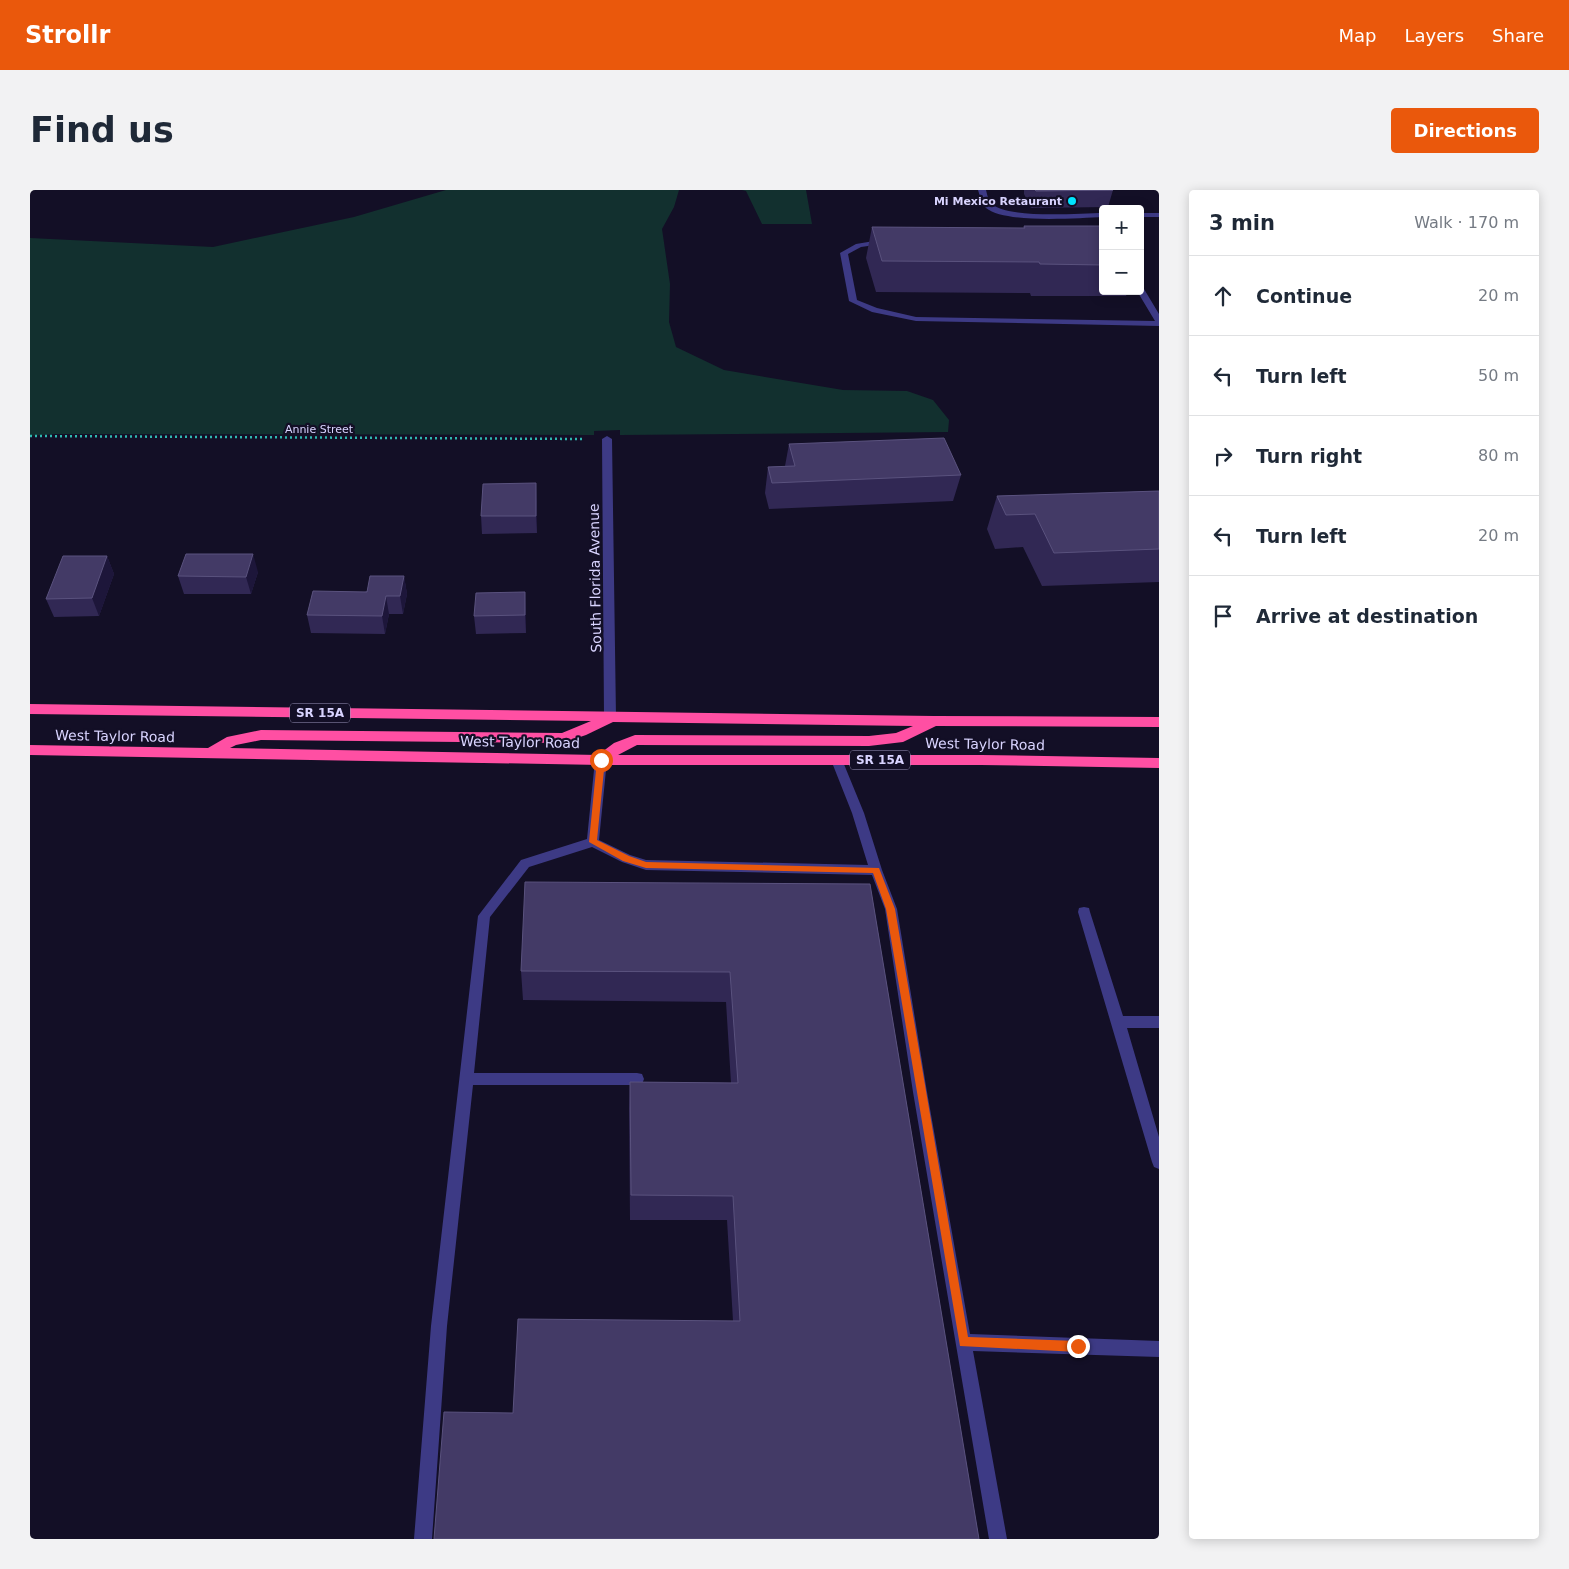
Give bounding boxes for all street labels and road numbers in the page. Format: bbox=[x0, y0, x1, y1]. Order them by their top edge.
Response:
street label: Annie Street bbox=[285, 423, 354, 436]
street label: South Florida Avenue bbox=[586, 503, 604, 653]
road number: SR 15A bbox=[290, 704, 350, 722]
street label: West Taylor Road bbox=[55, 727, 175, 745]
street label: West Taylor Road bbox=[460, 733, 580, 751]
street label: West Taylor Road bbox=[925, 735, 1045, 753]
road number: SR 15A bbox=[850, 750, 910, 770]

